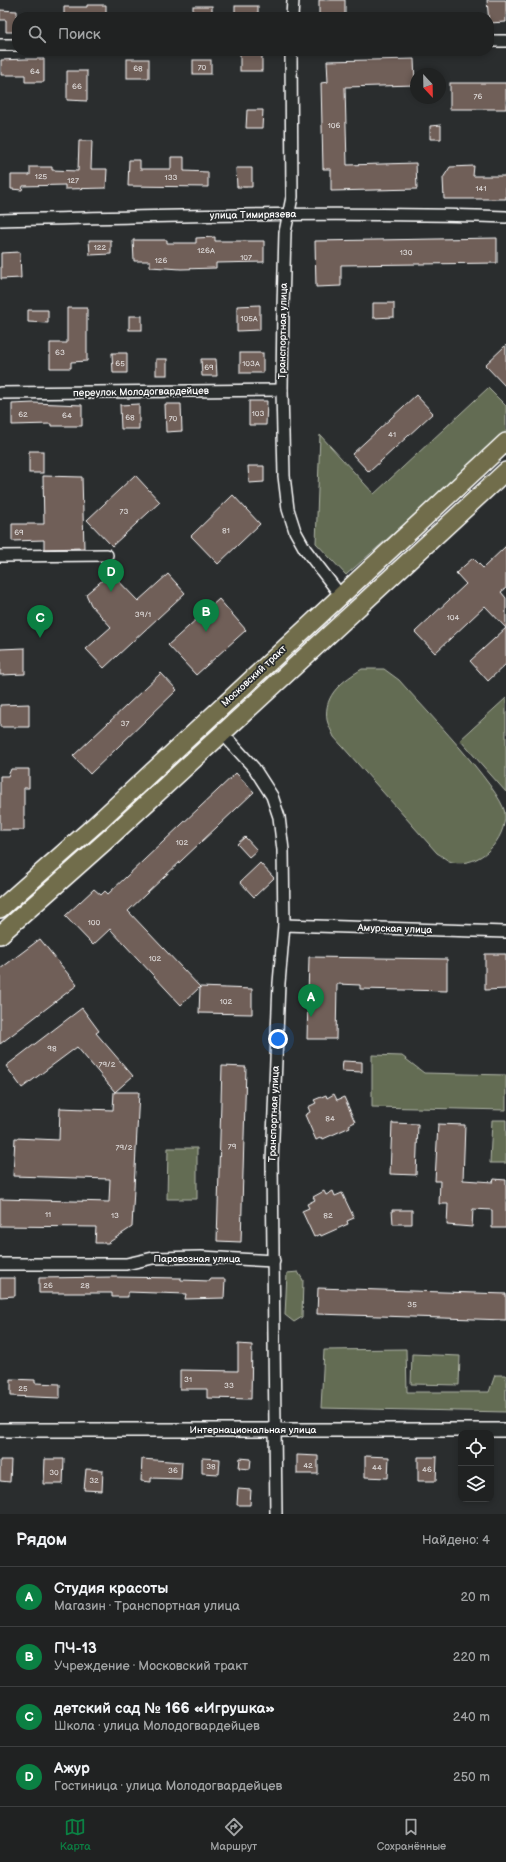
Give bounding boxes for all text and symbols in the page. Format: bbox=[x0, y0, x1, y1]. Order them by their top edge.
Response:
search box bbox=[12, 12, 494, 56]
icon: search bbox=[26, 23, 48, 45]
text: Поиск bbox=[58, 25, 101, 44]
house number: 70 bbox=[198, 63, 207, 72]
house number: 68 bbox=[133, 64, 143, 73]
house number: 64 bbox=[30, 67, 40, 76]
north arrow bbox=[410, 68, 446, 104]
house number: 66 bbox=[72, 82, 82, 91]
house number: 76 bbox=[474, 92, 483, 101]
house number: 106 bbox=[328, 121, 340, 130]
house number: 125 bbox=[35, 172, 48, 181]
house number: 133 bbox=[165, 173, 178, 182]
house number: 127 bbox=[67, 176, 79, 185]
house number: 141 bbox=[475, 184, 487, 193]
street label: улица Тимирязева bbox=[210, 208, 297, 222]
house number: 122 bbox=[94, 243, 107, 252]
house number: 126А bbox=[197, 246, 215, 255]
house number: 130 bbox=[400, 248, 413, 257]
house number: 107 bbox=[240, 253, 252, 262]
house number: 126 bbox=[155, 256, 167, 265]
street label: Транспортная улица bbox=[276, 283, 290, 379]
house number: 105А bbox=[240, 314, 258, 323]
house number: 63 bbox=[55, 348, 65, 357]
house number: 65 bbox=[115, 359, 125, 368]
house number: 103А bbox=[242, 359, 260, 368]
house number: 69 bbox=[204, 363, 214, 372]
street label: переулок Молодогвардейцев bbox=[73, 385, 210, 399]
house number: 103 bbox=[252, 409, 264, 418]
house number: 62 bbox=[18, 410, 28, 419]
house number: 64 bbox=[62, 411, 72, 420]
house number: 68 bbox=[125, 413, 135, 422]
house number: 70 bbox=[169, 414, 178, 423]
house number: 41 bbox=[388, 430, 396, 439]
house number: 73 bbox=[120, 507, 128, 516]
house number: 81 bbox=[222, 526, 230, 535]
house number: 69 bbox=[14, 528, 24, 537]
pin: D bbox=[98, 559, 124, 592]
pin: B bbox=[193, 599, 219, 632]
pin: C bbox=[27, 605, 53, 638]
house number: 39/1 bbox=[135, 610, 151, 619]
house number: 104 bbox=[447, 613, 459, 622]
street label: Московский тракт bbox=[219, 643, 289, 709]
house number: 37 bbox=[121, 719, 129, 728]
house number: 102 bbox=[176, 838, 189, 847]
house number: 100 bbox=[88, 918, 101, 927]
street label: Амурская улица bbox=[356, 922, 433, 936]
house number: 102 bbox=[149, 954, 162, 963]
pin: A bbox=[298, 984, 324, 1017]
house number: 102 bbox=[220, 997, 233, 1006]
your location bbox=[268, 1029, 288, 1049]
house number: 98 bbox=[47, 1044, 57, 1053]
house number: 79/2 bbox=[99, 1060, 116, 1069]
street label: Транспортная улица bbox=[266, 1065, 282, 1162]
house number: 84 bbox=[325, 1114, 335, 1123]
house number: 79 bbox=[228, 1142, 237, 1151]
house number: 79/2 bbox=[116, 1143, 133, 1152]
house number: 11 bbox=[45, 1210, 51, 1219]
house number: 13 bbox=[111, 1211, 119, 1220]
house number: 82 bbox=[323, 1211, 333, 1220]
street label: Паровозная улица bbox=[154, 1253, 241, 1265]
house number: 26 bbox=[43, 1281, 53, 1290]
house number: 28 bbox=[80, 1281, 90, 1290]
house number: 35 bbox=[407, 1300, 417, 1309]
house number: 31 bbox=[184, 1375, 192, 1384]
house number: 33 bbox=[224, 1381, 234, 1390]
house number: 25 bbox=[18, 1384, 28, 1393]
street label: Интернациональная улица bbox=[190, 1424, 317, 1436]
map controls bbox=[458, 1430, 494, 1502]
button: locate bbox=[458, 1430, 494, 1466]
house number: 42 bbox=[303, 1461, 313, 1470]
house number: 38 bbox=[206, 1462, 216, 1471]
house number: 44 bbox=[372, 1463, 382, 1472]
house number: 46 bbox=[422, 1465, 432, 1474]
house number: 36 bbox=[168, 1466, 178, 1475]
button: layers bbox=[458, 1466, 494, 1502]
house number: 30 bbox=[49, 1468, 59, 1477]
house number: 32 bbox=[89, 1476, 99, 1485]
text: Рядом bbox=[16, 1530, 67, 1550]
text: Найдено: 4 bbox=[422, 1532, 490, 1548]
text: Студия красоты bbox=[54, 1579, 168, 1598]
text: A bbox=[25, 1589, 33, 1605]
text: 20 m bbox=[460, 1589, 490, 1605]
text: Магазин · Транспортная улица bbox=[54, 1598, 240, 1614]
text: ПЧ-13 bbox=[54, 1639, 97, 1658]
text: B bbox=[24, 1649, 34, 1665]
text: 220 m bbox=[453, 1649, 490, 1665]
text: Учреждение · Московский тракт bbox=[54, 1658, 248, 1674]
text: детский сад № 166 «Игрушка» bbox=[54, 1699, 275, 1718]
text: C bbox=[24, 1709, 34, 1725]
text: 240 m bbox=[453, 1709, 490, 1725]
text: Школа · улица Молодогвардейцев bbox=[54, 1718, 260, 1734]
text: Ажур bbox=[54, 1759, 90, 1778]
text: D bbox=[24, 1769, 34, 1785]
text: 250 m bbox=[453, 1769, 490, 1785]
text: Гостиница · улица Молодогвардейцев bbox=[54, 1778, 282, 1794]
tab: Карта bbox=[60, 1816, 91, 1853]
tab: Маршрут bbox=[210, 1816, 257, 1853]
tab: Сохранённые bbox=[377, 1816, 446, 1853]

